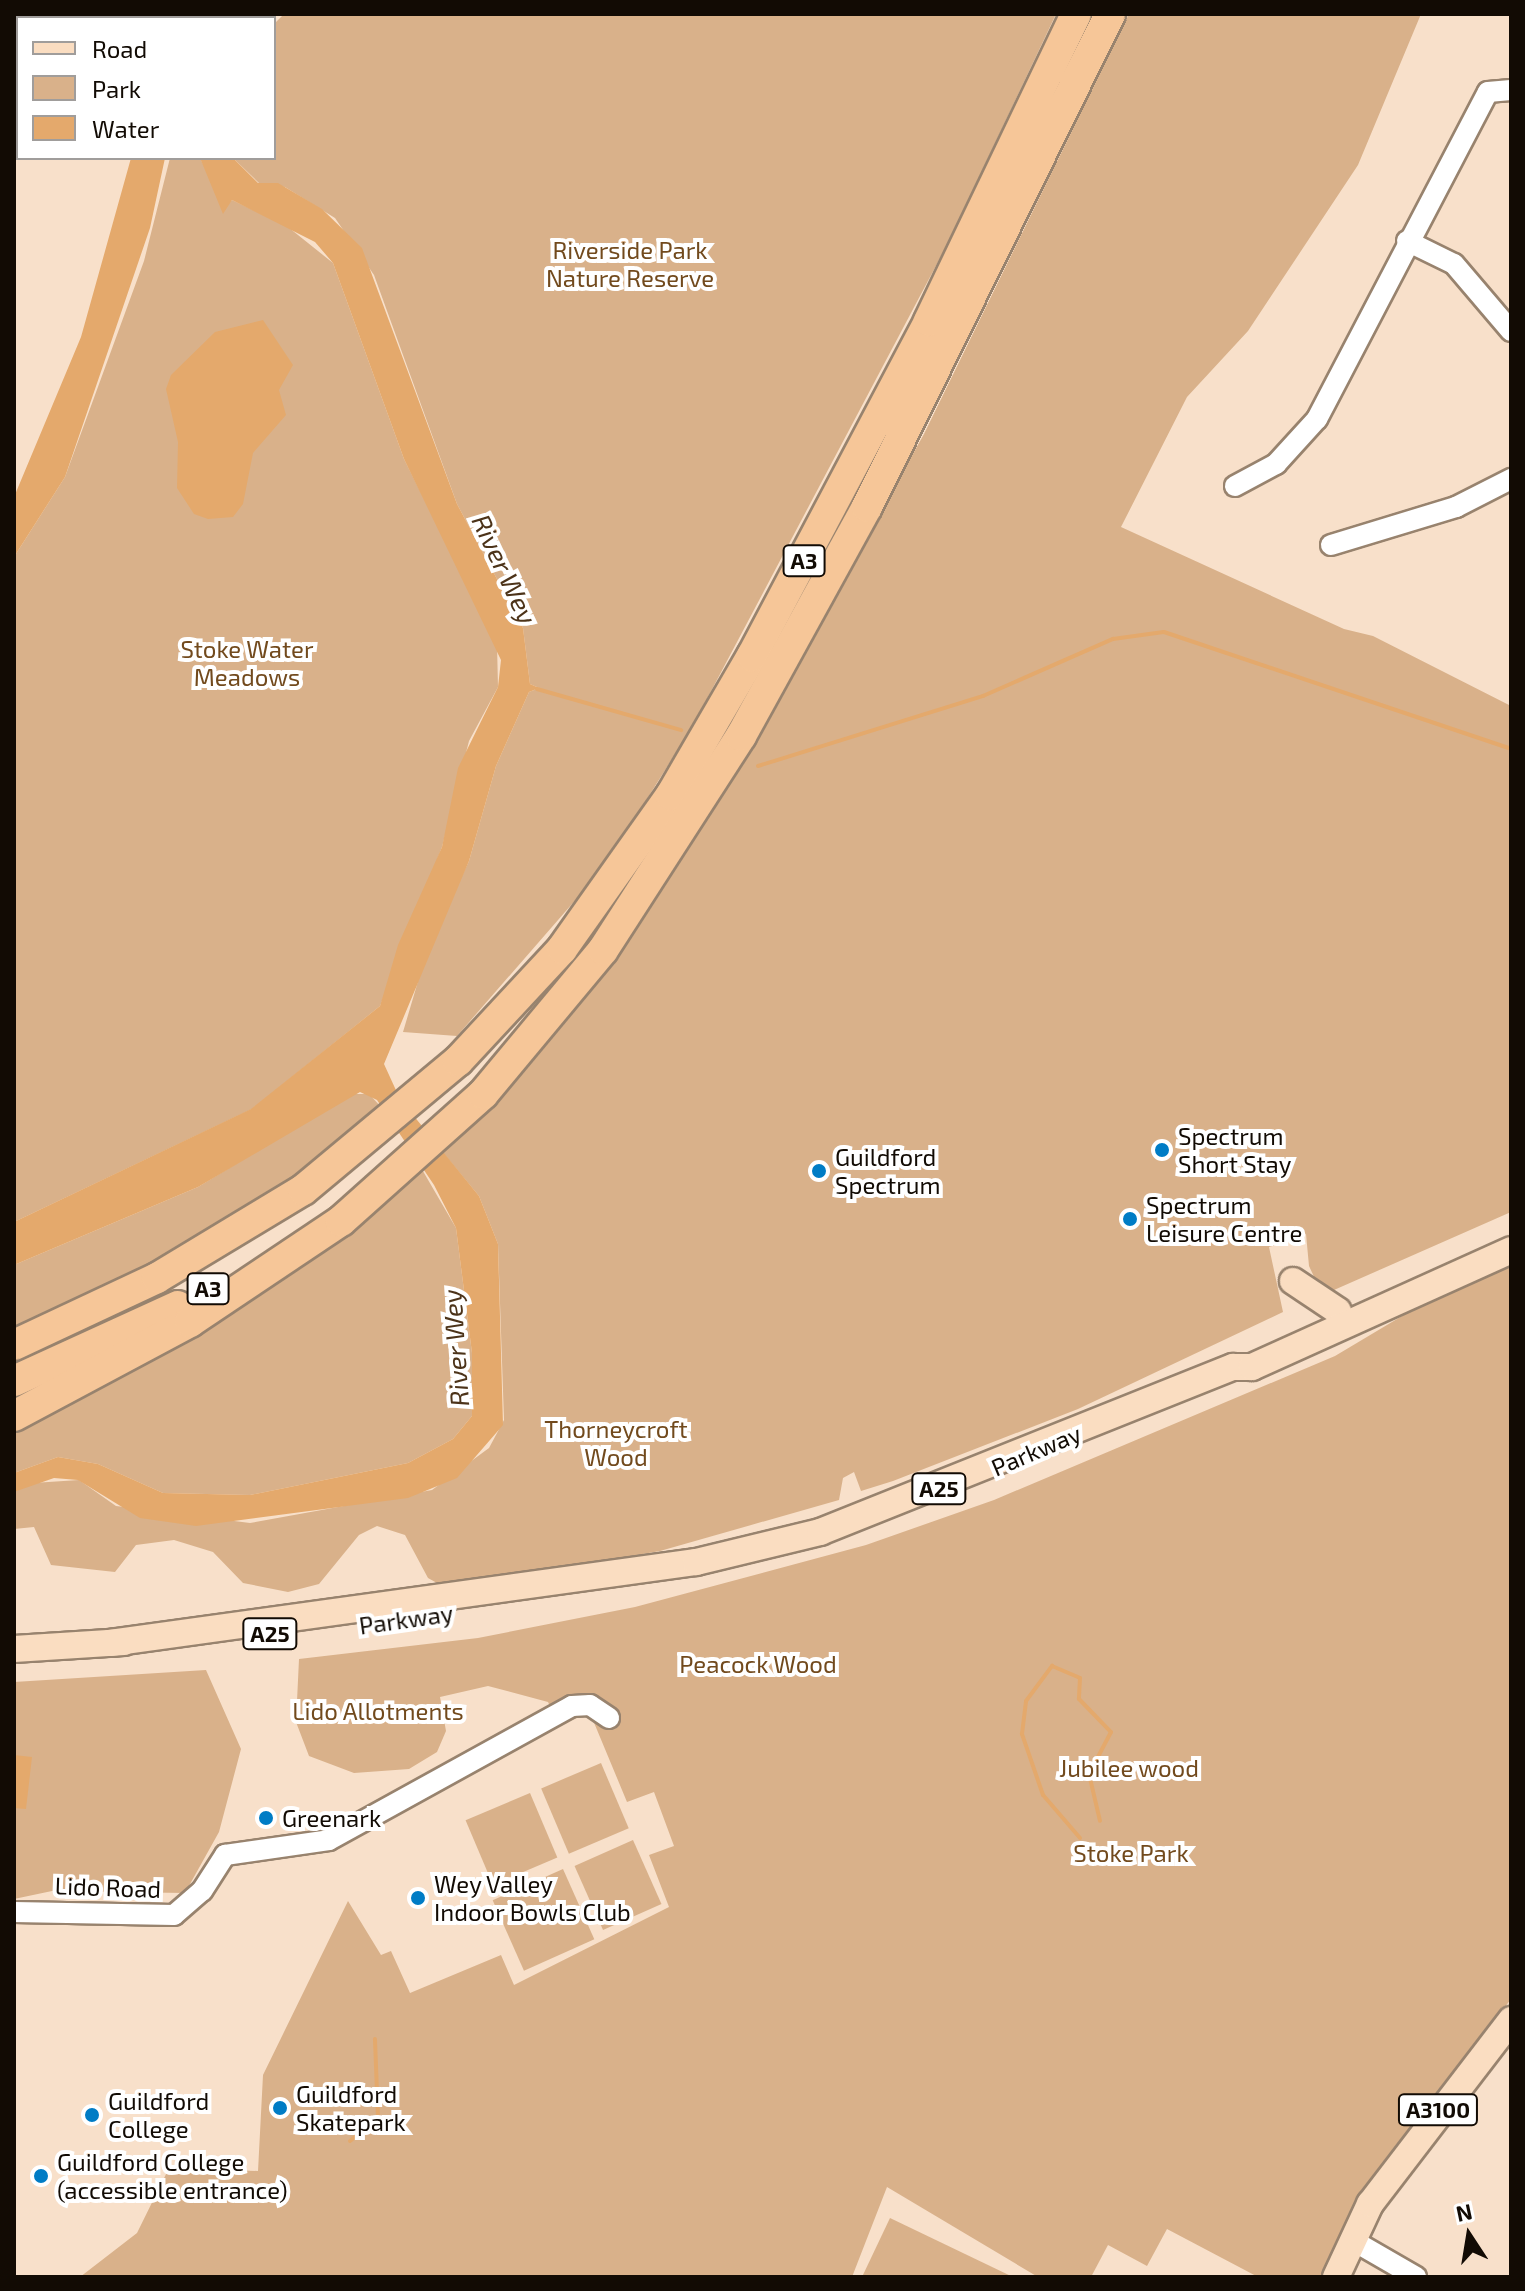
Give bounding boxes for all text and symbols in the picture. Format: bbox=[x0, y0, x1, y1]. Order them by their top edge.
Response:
legend bbox=[16, 16, 276, 160]
text: Road bbox=[92, 34, 147, 63]
text: Park bbox=[92, 74, 141, 103]
text: Water bbox=[92, 114, 159, 143]
park label: Riverside Park Nature Reserve bbox=[546, 236, 714, 292]
water label: River Wey bbox=[466, 509, 544, 629]
road number: A3 bbox=[782, 543, 826, 579]
park label: Stoke Water Meadows bbox=[180, 635, 314, 691]
place label: Spectrum Short Stay bbox=[1178, 1122, 1291, 1178]
marker: Spectrum Short Stay bbox=[1153, 1141, 1171, 1159]
place label: Guildford Spectrum bbox=[835, 1143, 940, 1199]
marker: Guildford Spectrum bbox=[810, 1162, 828, 1180]
place label: Spectrum Leisure Centre bbox=[1146, 1191, 1302, 1247]
marker: Spectrum Leisure Centre bbox=[1121, 1210, 1139, 1228]
road number: A3 bbox=[186, 1271, 230, 1307]
water label: River Wey bbox=[435, 1288, 475, 1408]
park label: Thorneycroft Wood bbox=[544, 1415, 688, 1471]
street label: Parkway bbox=[987, 1418, 1085, 1482]
road number: A25 bbox=[911, 1471, 967, 1507]
street label: Parkway bbox=[357, 1598, 455, 1640]
road number: A25 bbox=[242, 1616, 298, 1652]
park label: Peacock Wood bbox=[679, 1650, 837, 1678]
park label: Lido Allotments bbox=[292, 1697, 464, 1725]
park label: Jubilee wood bbox=[1059, 1754, 1199, 1782]
place label: Greenark bbox=[282, 1804, 381, 1832]
marker: Greenark bbox=[257, 1809, 275, 1827]
park label: Stoke Park bbox=[1073, 1839, 1189, 1867]
place label: Wey Valley Indoor Bowls Club bbox=[434, 1870, 631, 1926]
street label: Lido Road bbox=[54, 1871, 162, 1903]
marker: Wey Valley Indoor Bowls Club bbox=[409, 1889, 427, 1907]
place label: Guildford Skatepark bbox=[296, 2080, 406, 2136]
place label: Guildford College bbox=[108, 2087, 209, 2143]
road number: A3100 bbox=[1396, 2092, 1480, 2128]
marker: Guildford Skatepark bbox=[271, 2099, 289, 2117]
marker: Guildford College bbox=[83, 2106, 101, 2124]
place label: Guildford College (accessible entrance) bbox=[57, 2148, 287, 2204]
marker: Guildford College (accessible entrance) bbox=[32, 2167, 50, 2185]
north arrow bbox=[1429, 2195, 1509, 2275]
text: N bbox=[1454, 2197, 1474, 2226]

